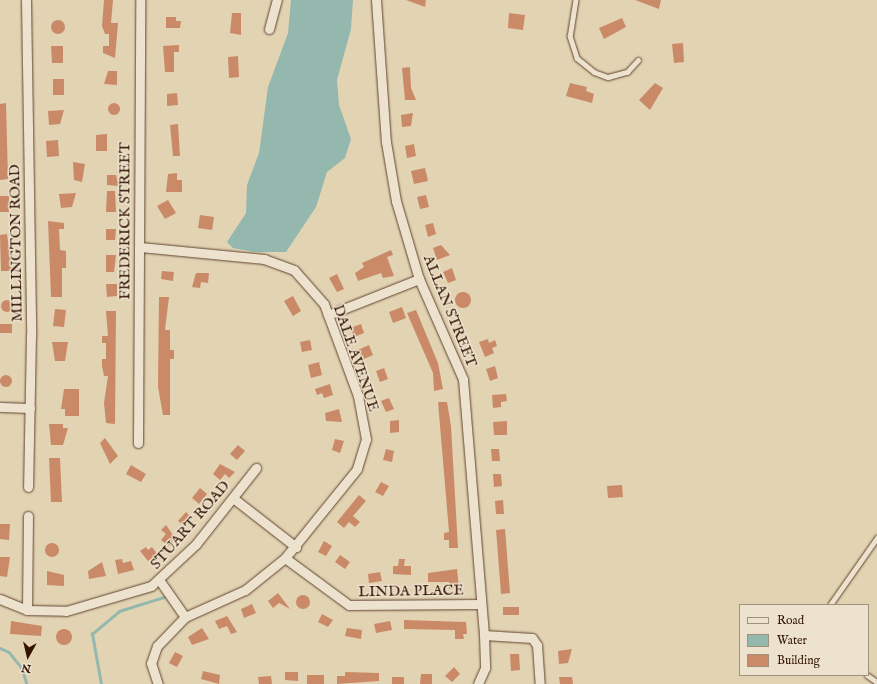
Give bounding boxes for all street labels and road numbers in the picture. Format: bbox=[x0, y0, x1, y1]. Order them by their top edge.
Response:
street label: FREDERICK STREET bbox=[116, 142, 134, 300]
street label: MILLINGTON ROAD bbox=[6, 164, 26, 322]
street label: ALLAN STREET bbox=[419, 252, 481, 370]
street label: DALE AVENUE bbox=[329, 302, 383, 414]
street label: STUART ROAD bbox=[147, 477, 233, 573]
street label: LINDA PLACE bbox=[358, 581, 464, 601]

